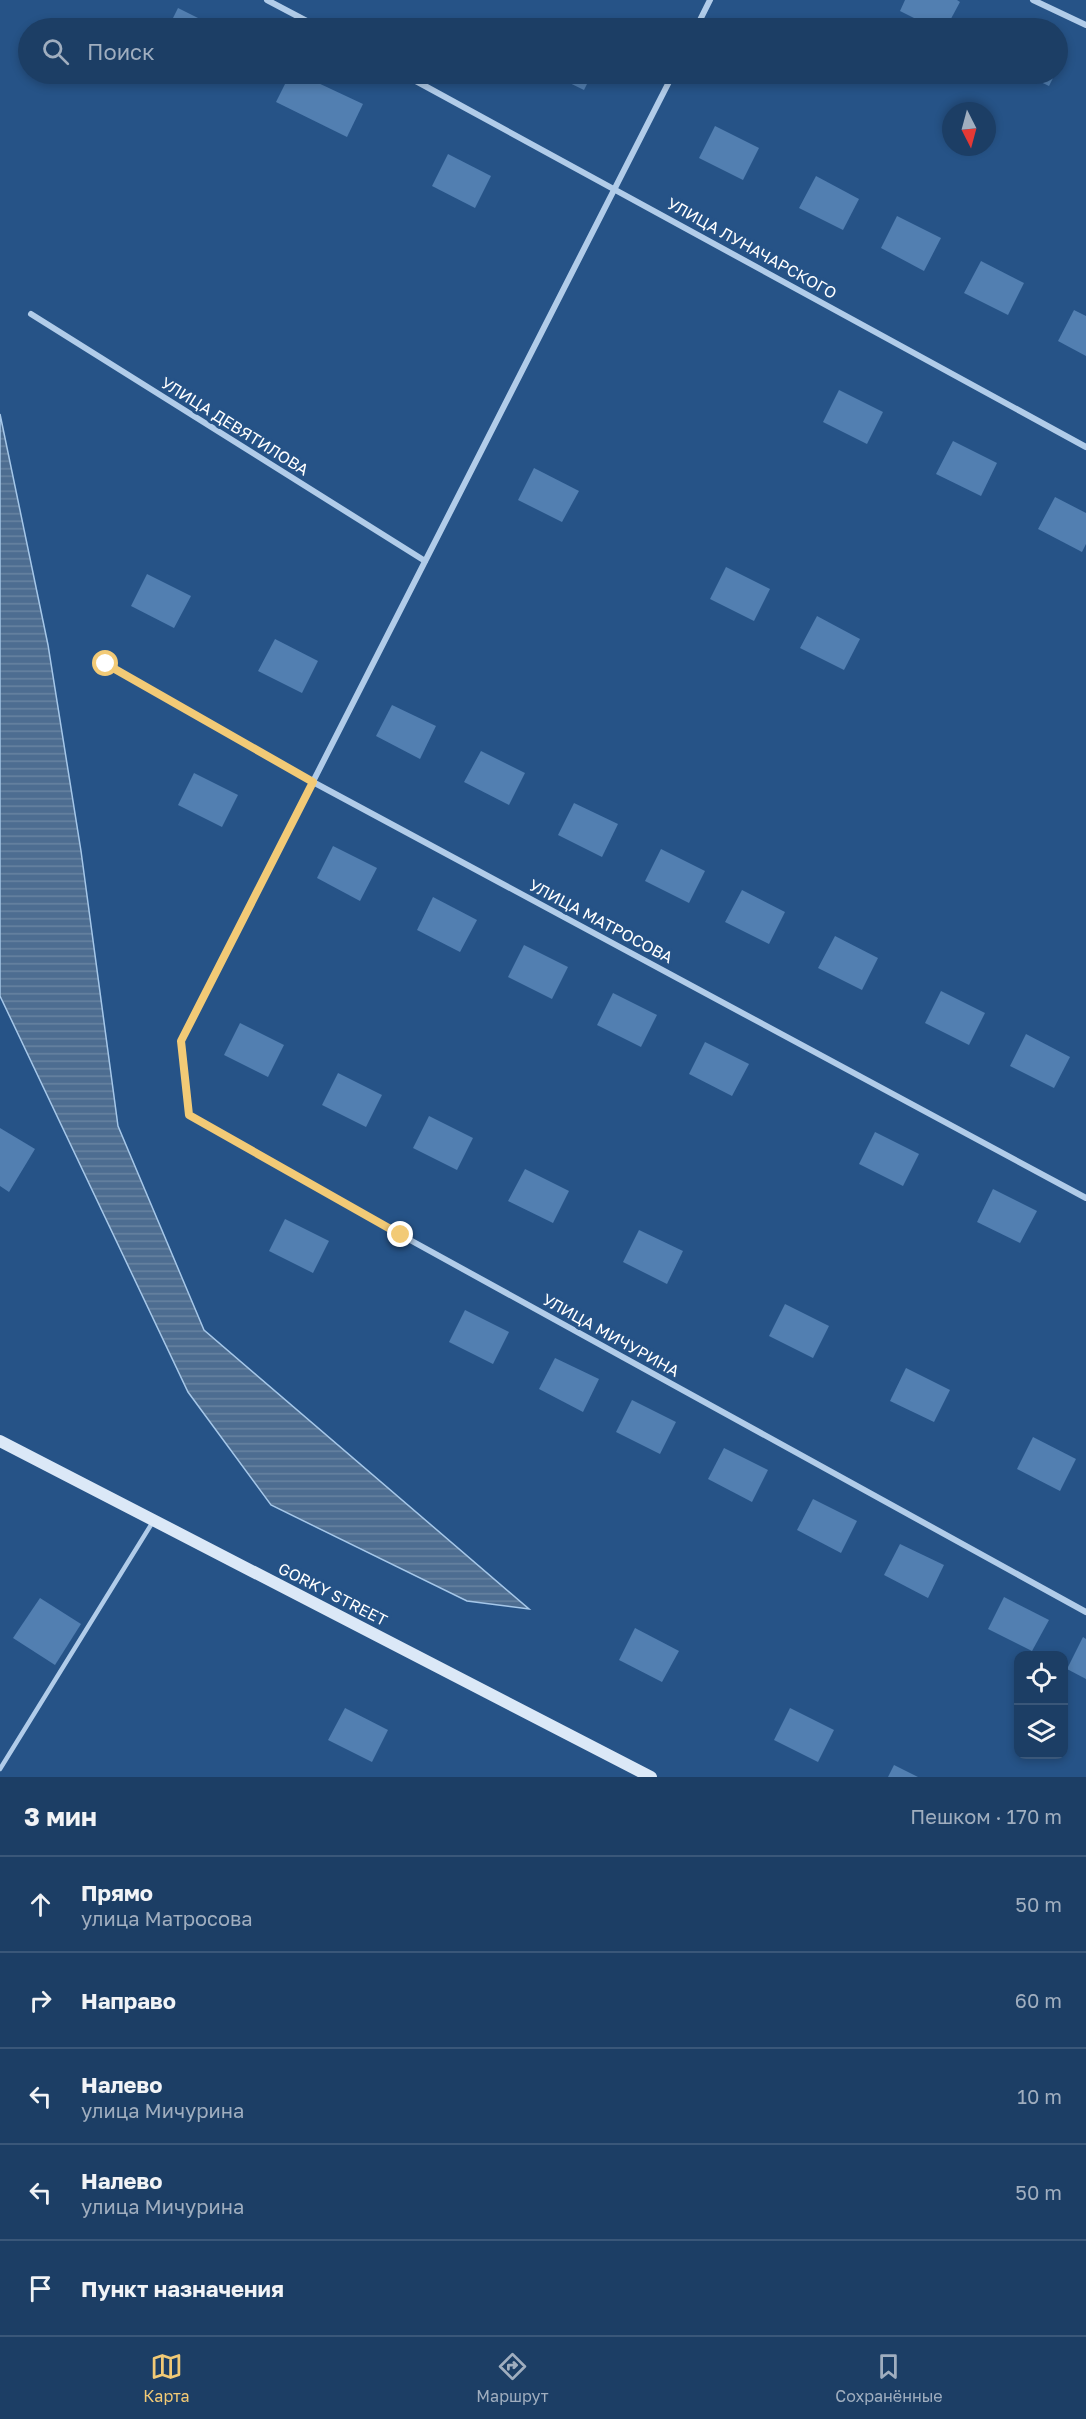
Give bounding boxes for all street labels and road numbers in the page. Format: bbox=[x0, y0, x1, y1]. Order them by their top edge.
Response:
street label: УЛИЦА ЛУНАЧАРСКОГО bbox=[664, 193, 840, 303]
street label: УЛИЦА ДЕВЯТИЛОВА bbox=[157, 372, 313, 480]
street label: УЛИЦА МАТРОСОВА bbox=[526, 875, 677, 968]
street label: УЛИЦА МИЧУРИНА bbox=[539, 1289, 683, 1381]
street label: GORKY STREET bbox=[275, 1558, 391, 1630]

